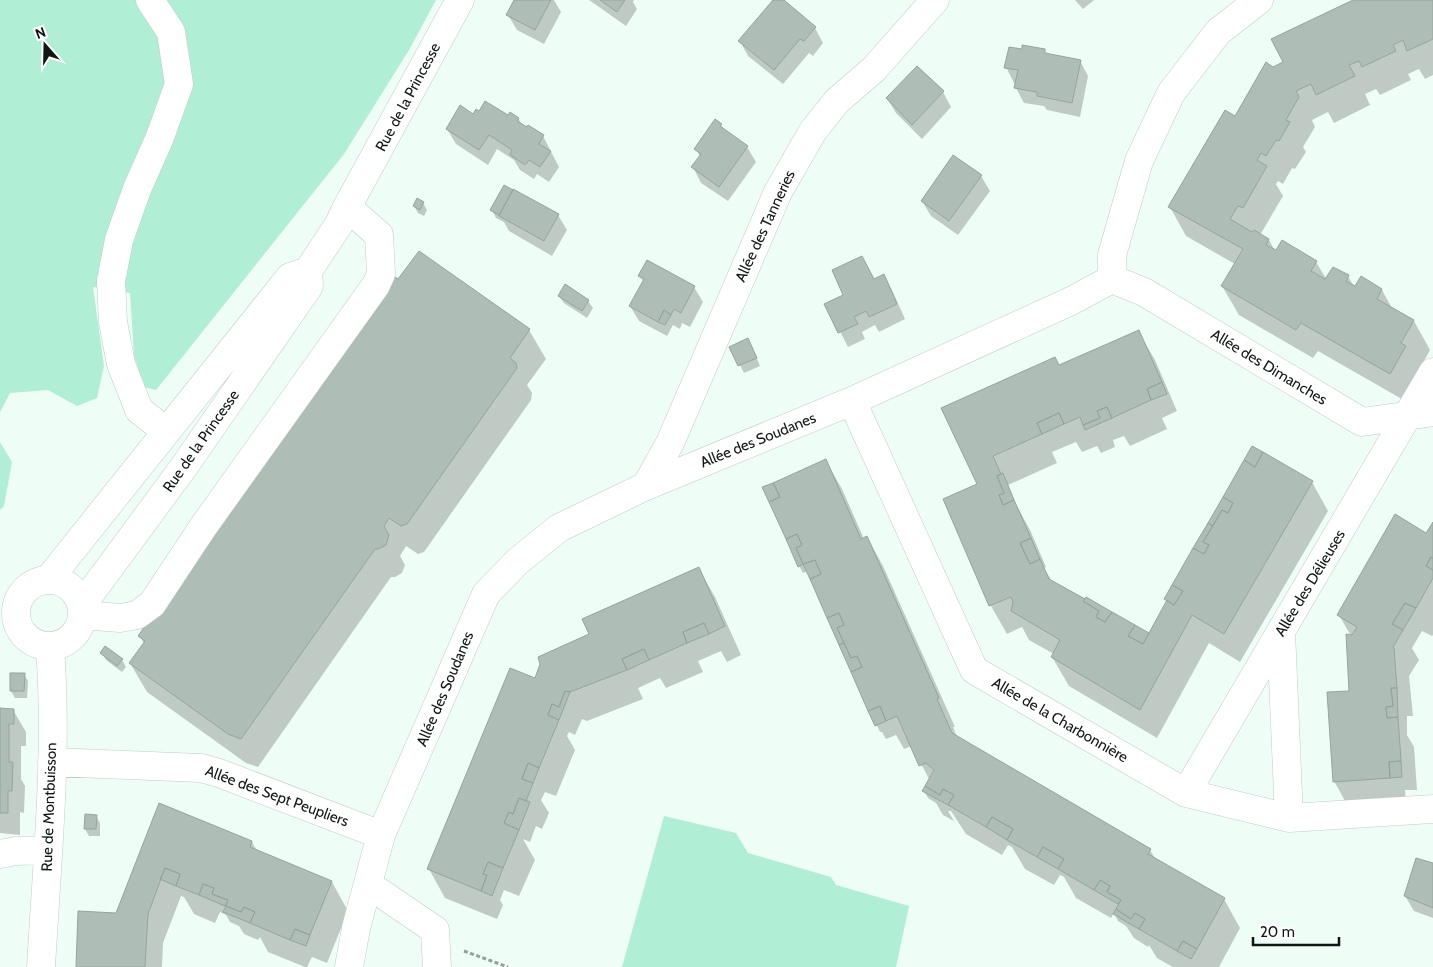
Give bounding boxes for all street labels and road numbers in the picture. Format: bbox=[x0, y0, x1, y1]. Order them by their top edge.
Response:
street label: Rue de la Princesse bbox=[372, 39, 444, 154]
street label: Allée des Tanneries bbox=[731, 167, 799, 285]
street label: Allée des Dimanches bbox=[1208, 325, 1330, 409]
street label: Rue de la Princesse bbox=[159, 386, 243, 496]
street label: Allée des Soudanes bbox=[698, 409, 818, 471]
street label: Allée des Délieuses bbox=[1271, 526, 1349, 640]
street label: Allée des Soudanes bbox=[413, 629, 477, 749]
street label: Allée de la Charbonnière bbox=[989, 674, 1132, 766]
street label: Rue de Montbuisson bbox=[38, 742, 60, 872]
street label: Allée des Sept Peupliers bbox=[203, 762, 351, 830]

